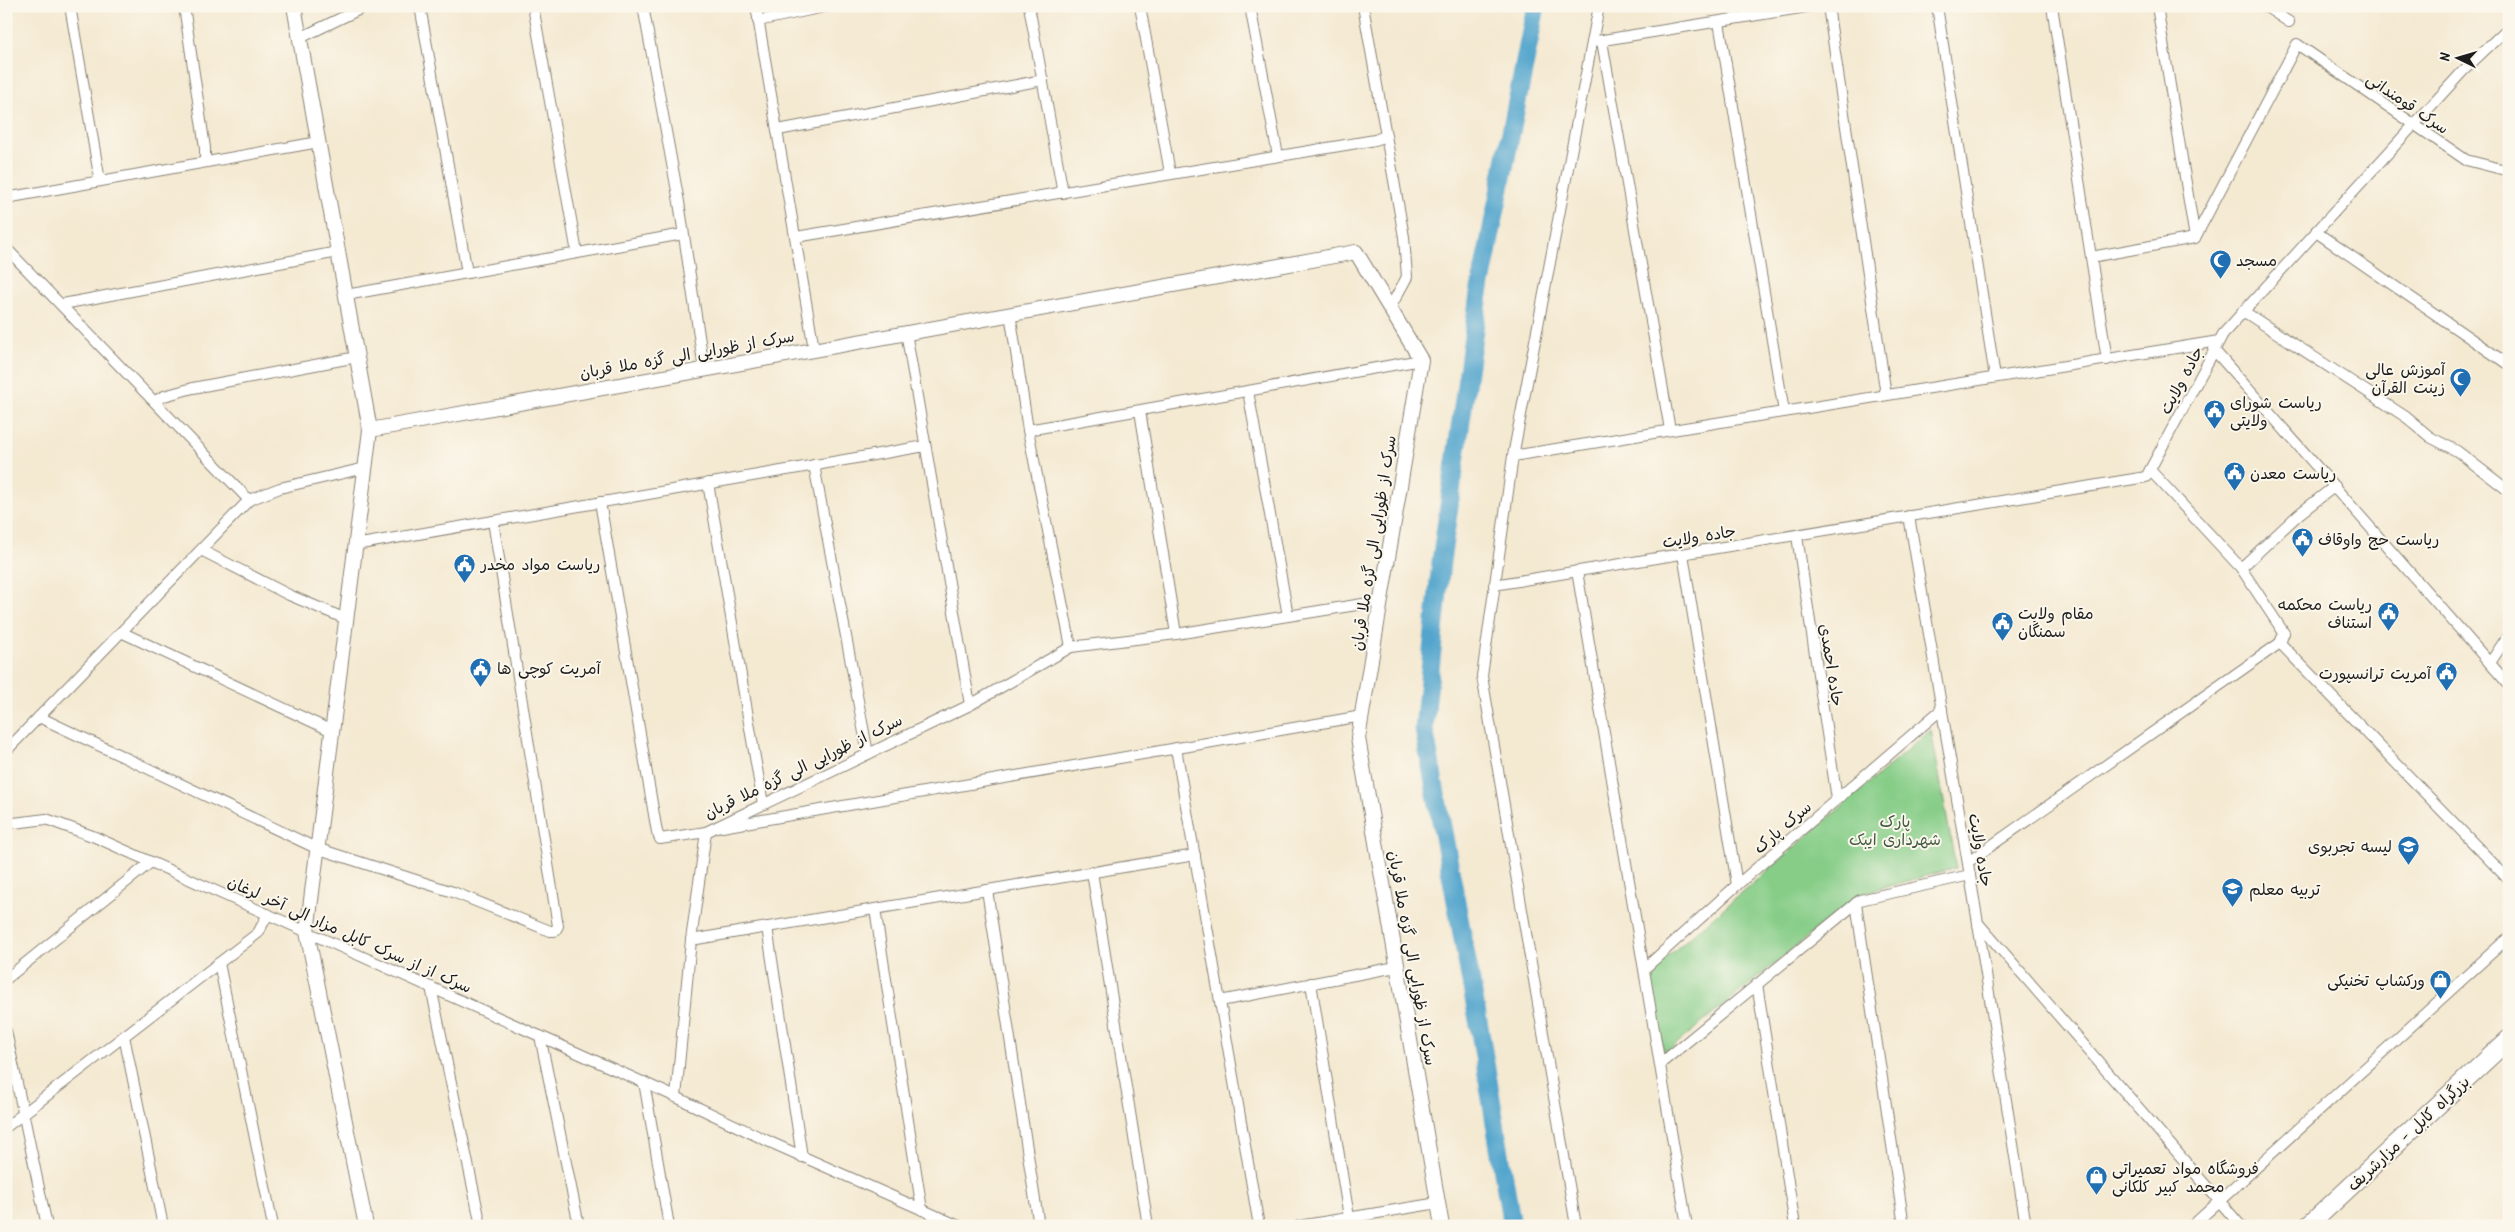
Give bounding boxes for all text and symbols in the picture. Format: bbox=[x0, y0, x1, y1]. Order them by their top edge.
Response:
north arrow bbox=[2432, 32, 2482, 82]
text: N bbox=[2435, 51, 2457, 62]
street label: سرک قومندانی bbox=[2361, 67, 2454, 141]
mosque icon: مسجد bbox=[2208, 248, 2232, 279]
place label: مسجد bbox=[2236, 249, 2277, 274]
street label: سرک از ظورایی الی گزه ملا قربان bbox=[578, 324, 797, 387]
street label: جاده ولایت bbox=[2154, 342, 2211, 419]
place label: آموزش عالی زینت القرآن bbox=[2365, 358, 2446, 401]
mosque icon: آموزش عالی زینت القرآن bbox=[2449, 366, 2473, 397]
place label: ریاست شورای ولایتی bbox=[2230, 391, 2322, 434]
public building icon: ریاست شورای ولایتی bbox=[2202, 399, 2226, 430]
street label: سرک از ظورایی الی گزه ملا قربان bbox=[1345, 434, 1404, 653]
public building icon: ریاست معدن bbox=[2222, 461, 2246, 492]
place label: ریاست معدن bbox=[2250, 462, 2336, 487]
street label: جاده ولایت bbox=[1661, 519, 1738, 556]
public building icon: ریاست حج واوقاف bbox=[2290, 527, 2314, 558]
place label: ریاست حج واوقاف bbox=[2318, 528, 2439, 553]
public building icon: ریاست مواد مخدر bbox=[453, 552, 477, 583]
place label: ریاست مواد مخدر bbox=[479, 553, 600, 578]
place label: ریاست محکمه استناف bbox=[2278, 593, 2372, 636]
public building icon: ریاست محکمه استناف bbox=[2376, 601, 2400, 632]
place label: مقام ولایت سمنگان bbox=[2018, 602, 2094, 645]
public building icon: مقام ولایت سمنگان bbox=[1990, 610, 2014, 641]
street label: جاده احمدی bbox=[1812, 622, 1849, 708]
public building icon: آمریت کوچی ها bbox=[469, 656, 493, 687]
place label: آمریت کوچی ها bbox=[497, 657, 601, 682]
public building icon: آمریت ترانسپورت bbox=[2435, 661, 2459, 692]
place label: آمریت ترانسپورت bbox=[2319, 662, 2432, 687]
street label: سرک از ظورایی الی گزه ملا قربان bbox=[700, 708, 907, 826]
street label: سرک پارک bbox=[1748, 796, 1818, 861]
park label: پارک شهرداری ایبک bbox=[1849, 810, 1941, 853]
street label: جاده ولایت bbox=[1961, 811, 1998, 889]
school or university icon: لیسه تجربوی bbox=[2396, 834, 2420, 865]
place label: لیسه تجربوی bbox=[2308, 835, 2392, 860]
street label: سرک از ظورایی الی گزه ملا قربان bbox=[1380, 849, 1443, 1068]
street label: سرک از از سرک کابل مزار الی آخر لرغان bbox=[223, 870, 476, 1001]
school or university icon: تربیه معلم bbox=[2221, 877, 2245, 908]
place label: تربیه معلم bbox=[2249, 878, 2321, 903]
shop icon: ورکشاپ تخنیکی bbox=[2429, 968, 2453, 999]
place label: ورکشاپ تخنیکی bbox=[2327, 969, 2425, 994]
street label: بزرگراه کابل - مزارشریف bbox=[2342, 1070, 2476, 1198]
place label: فروشگاه مواد تعمیراتی محمد کبیر کلکانی bbox=[2112, 1157, 2259, 1200]
shop icon: فروشگاه مواد تعمیراتی محمد کبیر کلکانی bbox=[2084, 1165, 2108, 1196]

